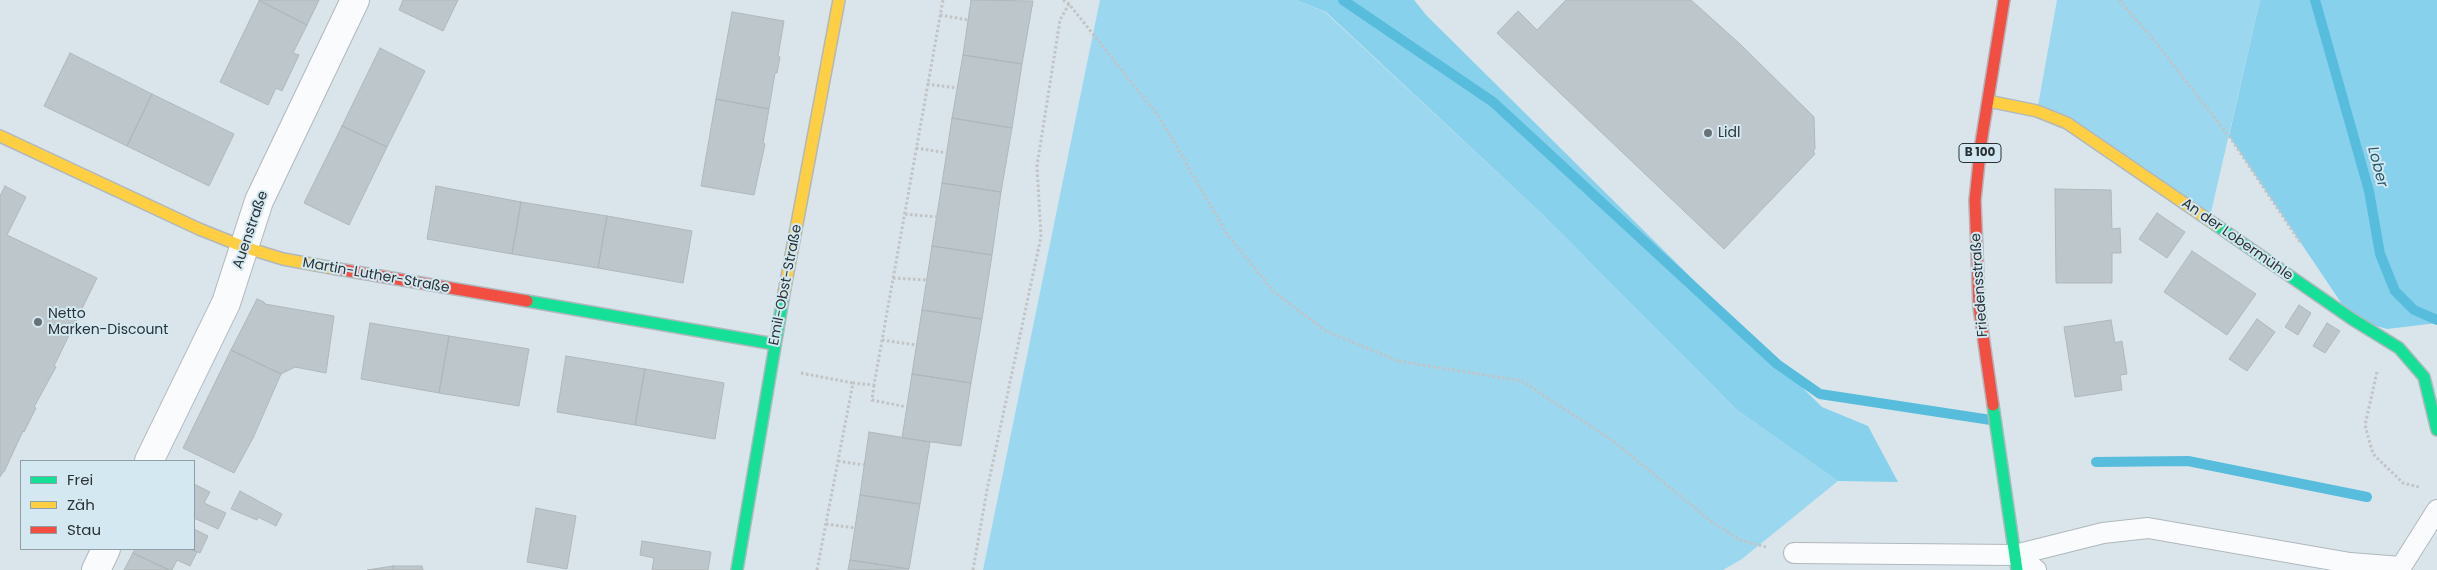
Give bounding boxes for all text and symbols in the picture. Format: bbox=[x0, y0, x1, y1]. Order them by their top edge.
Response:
place label: Lidl bbox=[1718, 125, 1740, 141]
marker: Lidl bbox=[1702, 127, 1714, 139]
road number: B 100 bbox=[1959, 144, 2001, 162]
water label: Lober bbox=[2363, 145, 2391, 189]
street label: Auenstraße bbox=[230, 189, 272, 271]
street label: An der Lobermühle bbox=[2178, 195, 2296, 285]
street label: Emil-Obst-Straße bbox=[766, 223, 806, 347]
street label: Friedensstraße bbox=[1968, 232, 1992, 338]
street label: Martin-Luther-Straße bbox=[301, 255, 451, 297]
place label: Netto Marken-Discount bbox=[48, 306, 168, 338]
marker: Netto Marken-Discount bbox=[32, 316, 44, 328]
legend bbox=[20, 460, 195, 550]
text: Frei bbox=[67, 469, 93, 490]
text: Zäh bbox=[67, 494, 95, 515]
text: Stau bbox=[67, 519, 101, 540]

